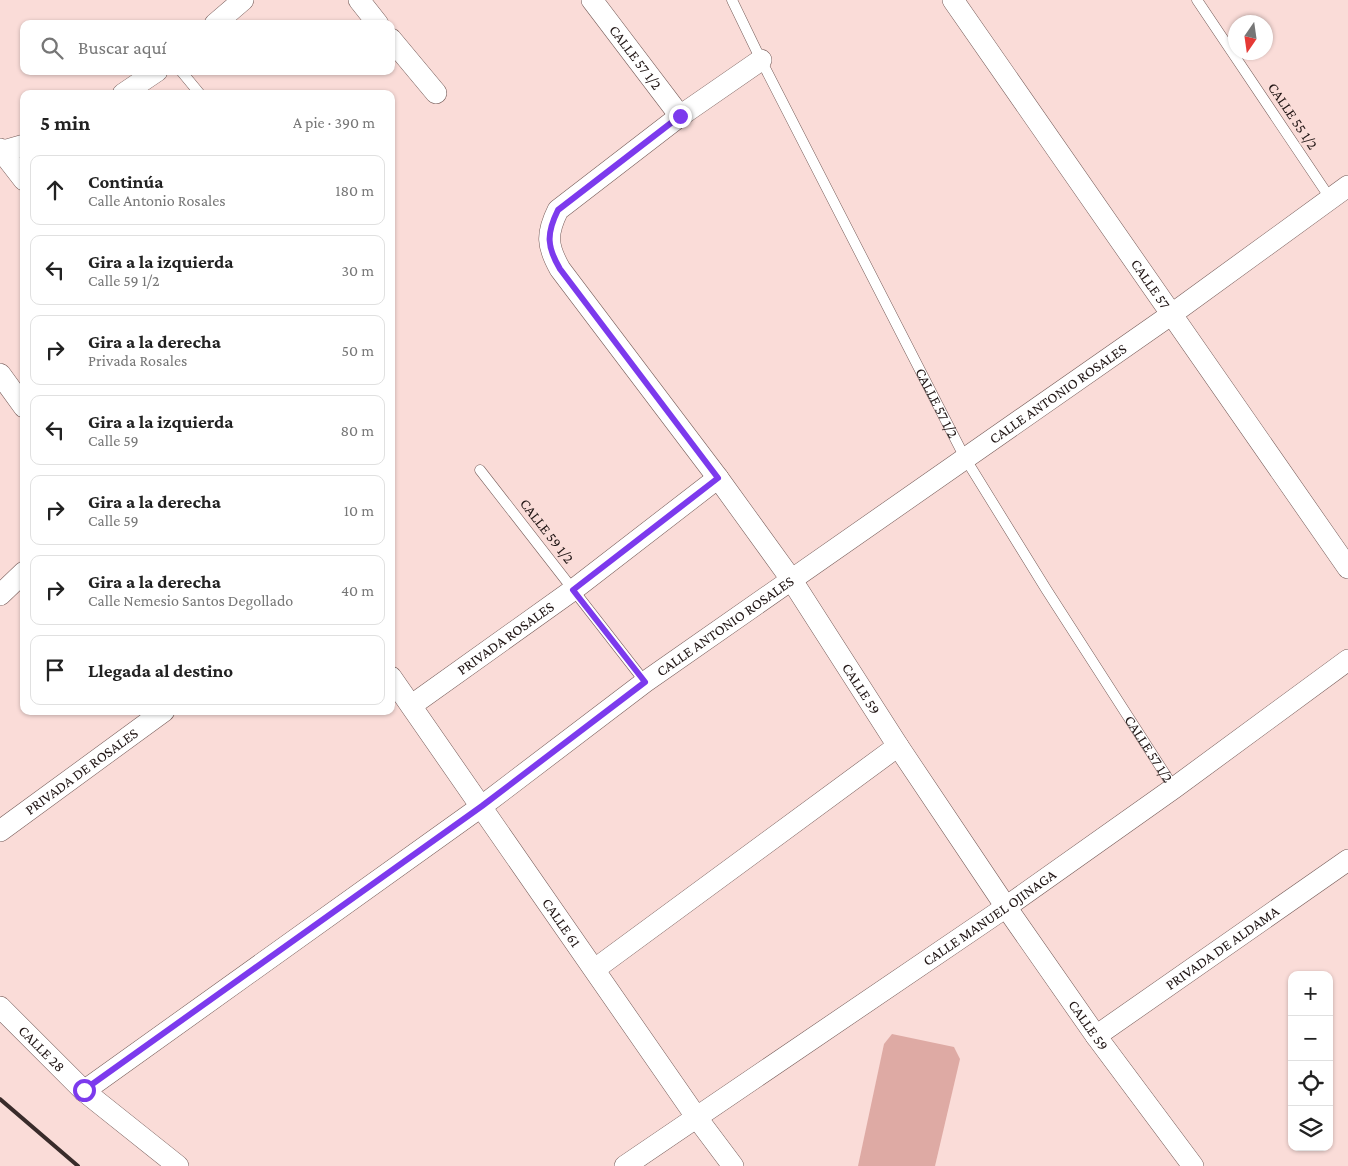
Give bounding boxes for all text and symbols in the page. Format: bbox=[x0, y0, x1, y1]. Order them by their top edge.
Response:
north arrow bbox=[1228, 15, 1273, 60]
search box bbox=[20, 20, 395, 75]
street label: CALLE 57 1/2 bbox=[606, 22, 665, 93]
icon: search bbox=[38, 34, 66, 62]
text: Buscar aquí bbox=[78, 37, 167, 58]
street label: CALLE 55 1/2 bbox=[1265, 80, 1321, 152]
route end bbox=[669, 105, 692, 128]
text: 5 min bbox=[40, 111, 90, 135]
text: A pie · 390 m bbox=[293, 114, 375, 131]
text: Continúa bbox=[88, 171, 164, 192]
icon: ahead bbox=[41, 176, 69, 204]
text: 180 m bbox=[335, 182, 374, 199]
text: Calle Antonio Rosales bbox=[88, 192, 226, 209]
text: Gira a la izquierda bbox=[88, 251, 234, 272]
icon: left bbox=[41, 256, 69, 284]
street label: CALLE 57 bbox=[1128, 256, 1173, 312]
text: 30 m bbox=[342, 262, 374, 279]
text: Calle 59 1/2 bbox=[88, 272, 160, 289]
text: Gira a la derecha bbox=[88, 331, 221, 352]
icon: right bbox=[41, 336, 69, 364]
street label: CALLE ANTONIO ROSALES bbox=[986, 340, 1130, 447]
text: 50 m bbox=[342, 342, 374, 359]
text: Privada Rosales bbox=[88, 352, 187, 369]
street label: CALLE 57 1/2 bbox=[912, 365, 961, 441]
text: Gira a la izquierda bbox=[88, 411, 234, 432]
icon: left bbox=[41, 416, 69, 444]
text: 80 m bbox=[340, 422, 374, 439]
text: Calle 59 bbox=[88, 432, 139, 449]
text: Gira a la derecha bbox=[88, 491, 221, 512]
icon: right bbox=[41, 496, 69, 524]
street label: CALLE 59 1/2 bbox=[517, 496, 577, 566]
text: 10 m bbox=[344, 502, 374, 519]
text: Calle 59 bbox=[88, 512, 139, 529]
text: Gira a la derecha bbox=[88, 571, 221, 592]
street label: CALLE ANTONIO ROSALES bbox=[653, 573, 797, 679]
icon: right bbox=[41, 576, 69, 604]
text: 40 m bbox=[341, 582, 374, 599]
text: Calle Nemesio Santos Degollado bbox=[88, 592, 293, 609]
street label: PRIVADA ROSALES bbox=[454, 598, 557, 678]
icon: arrive bbox=[41, 656, 69, 684]
text: Llegada al destino bbox=[88, 660, 233, 681]
street label: CALLE 59 bbox=[839, 660, 884, 717]
street label: CALLE 57 1/2 bbox=[1121, 712, 1176, 785]
street label: PRIVADA DE ROSALES bbox=[22, 725, 141, 818]
street label: CALLE MANUEL OJINAGA bbox=[920, 866, 1059, 969]
street label: CALLE 61 bbox=[539, 895, 584, 950]
street label: PRIVADA DE ALDAMA bbox=[1162, 902, 1282, 993]
map controls bbox=[1288, 971, 1333, 1151]
button: + bbox=[1288, 971, 1333, 1016]
street label: CALLE 59 bbox=[1065, 997, 1112, 1053]
button: − bbox=[1288, 1016, 1333, 1061]
street label: CALLE 28 bbox=[15, 1022, 68, 1075]
button: locate bbox=[1288, 1061, 1333, 1106]
route start bbox=[73, 1079, 96, 1102]
button: layers bbox=[1288, 1106, 1333, 1151]

